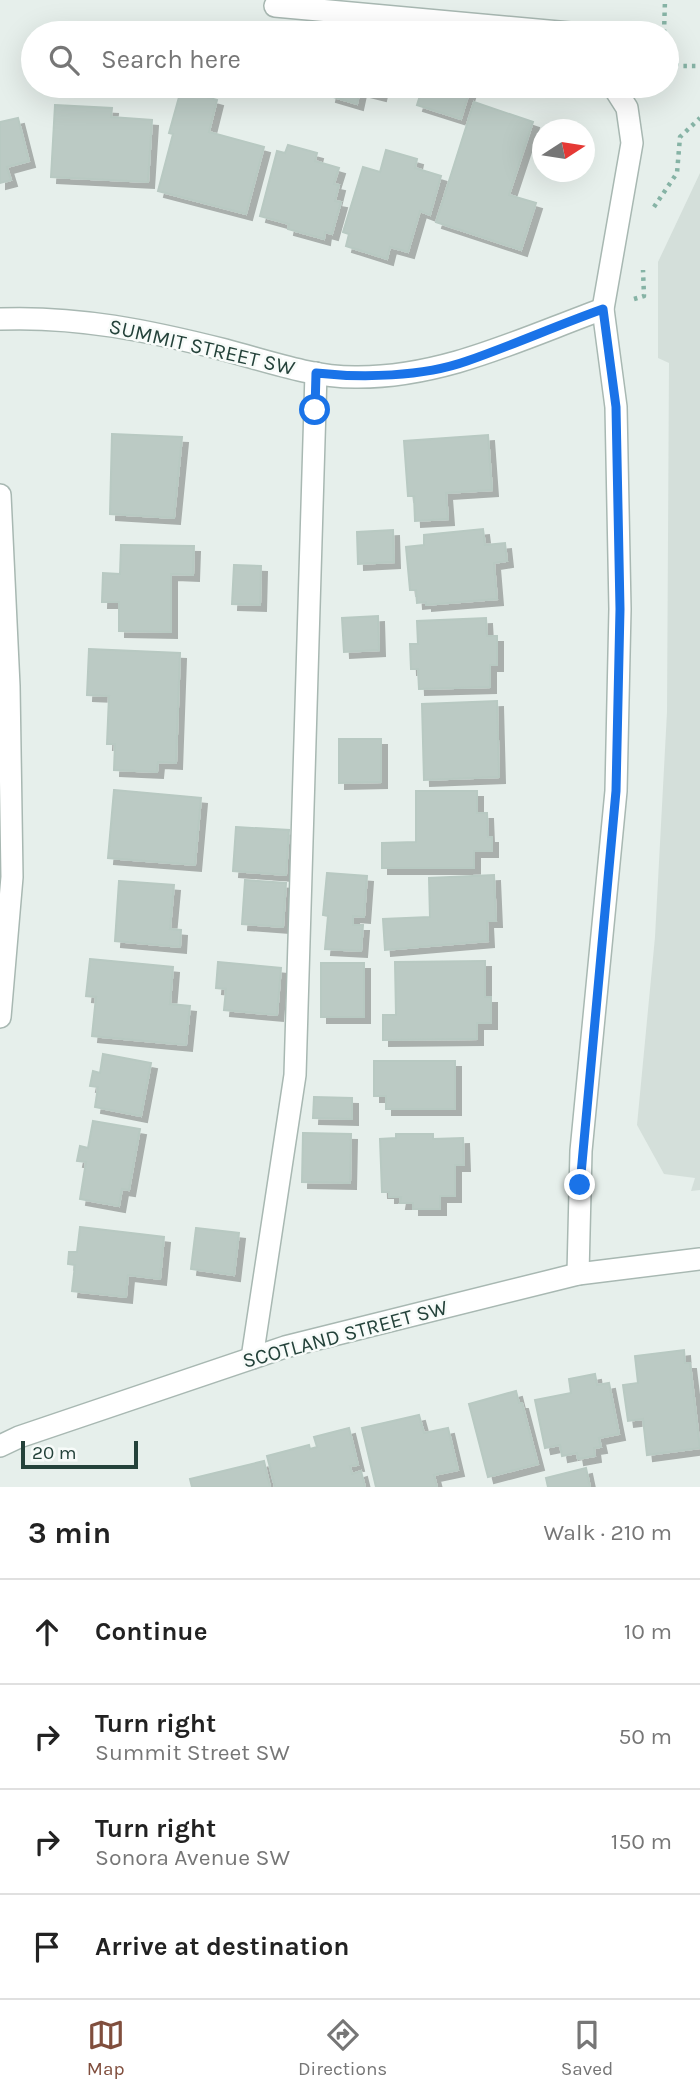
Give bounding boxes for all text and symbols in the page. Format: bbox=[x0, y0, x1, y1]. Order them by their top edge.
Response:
search box bbox=[21, 21, 679, 98]
icon: search bbox=[45, 41, 83, 79]
text: Search here bbox=[101, 44, 241, 75]
north arrow bbox=[532, 119, 595, 182]
street label: SUMMIT STREET SW bbox=[107, 314, 297, 380]
route start bbox=[299, 394, 330, 425]
route end bbox=[564, 1169, 595, 1200]
street label: SCOTLAND STREET SW bbox=[240, 1295, 450, 1373]
scale bar bbox=[21, 1438, 138, 1470]
text: 20 m bbox=[32, 1442, 77, 1464]
text: 3 min bbox=[28, 1515, 111, 1551]
text: Walk · 210 m bbox=[544, 1519, 672, 1546]
icon: ahead bbox=[28, 1613, 66, 1651]
text: Continue bbox=[95, 1616, 207, 1647]
text: 10 m bbox=[624, 1618, 672, 1645]
text: Turn right bbox=[95, 1708, 216, 1739]
icon: right bbox=[28, 1718, 66, 1756]
text: 50 m bbox=[618, 1723, 672, 1750]
text: Summit Street SW bbox=[95, 1739, 290, 1766]
text: Turn right bbox=[95, 1813, 216, 1844]
icon: right bbox=[28, 1823, 66, 1861]
text: 150 m bbox=[611, 1828, 672, 1855]
text: Sonora Avenue SW bbox=[95, 1844, 290, 1871]
icon: arrive bbox=[28, 1928, 66, 1966]
text: Arrive at destination bbox=[95, 1931, 349, 1962]
tab: Map bbox=[87, 2016, 125, 2080]
tab: Directions bbox=[298, 2016, 387, 2080]
tab: Saved bbox=[561, 2016, 613, 2080]

